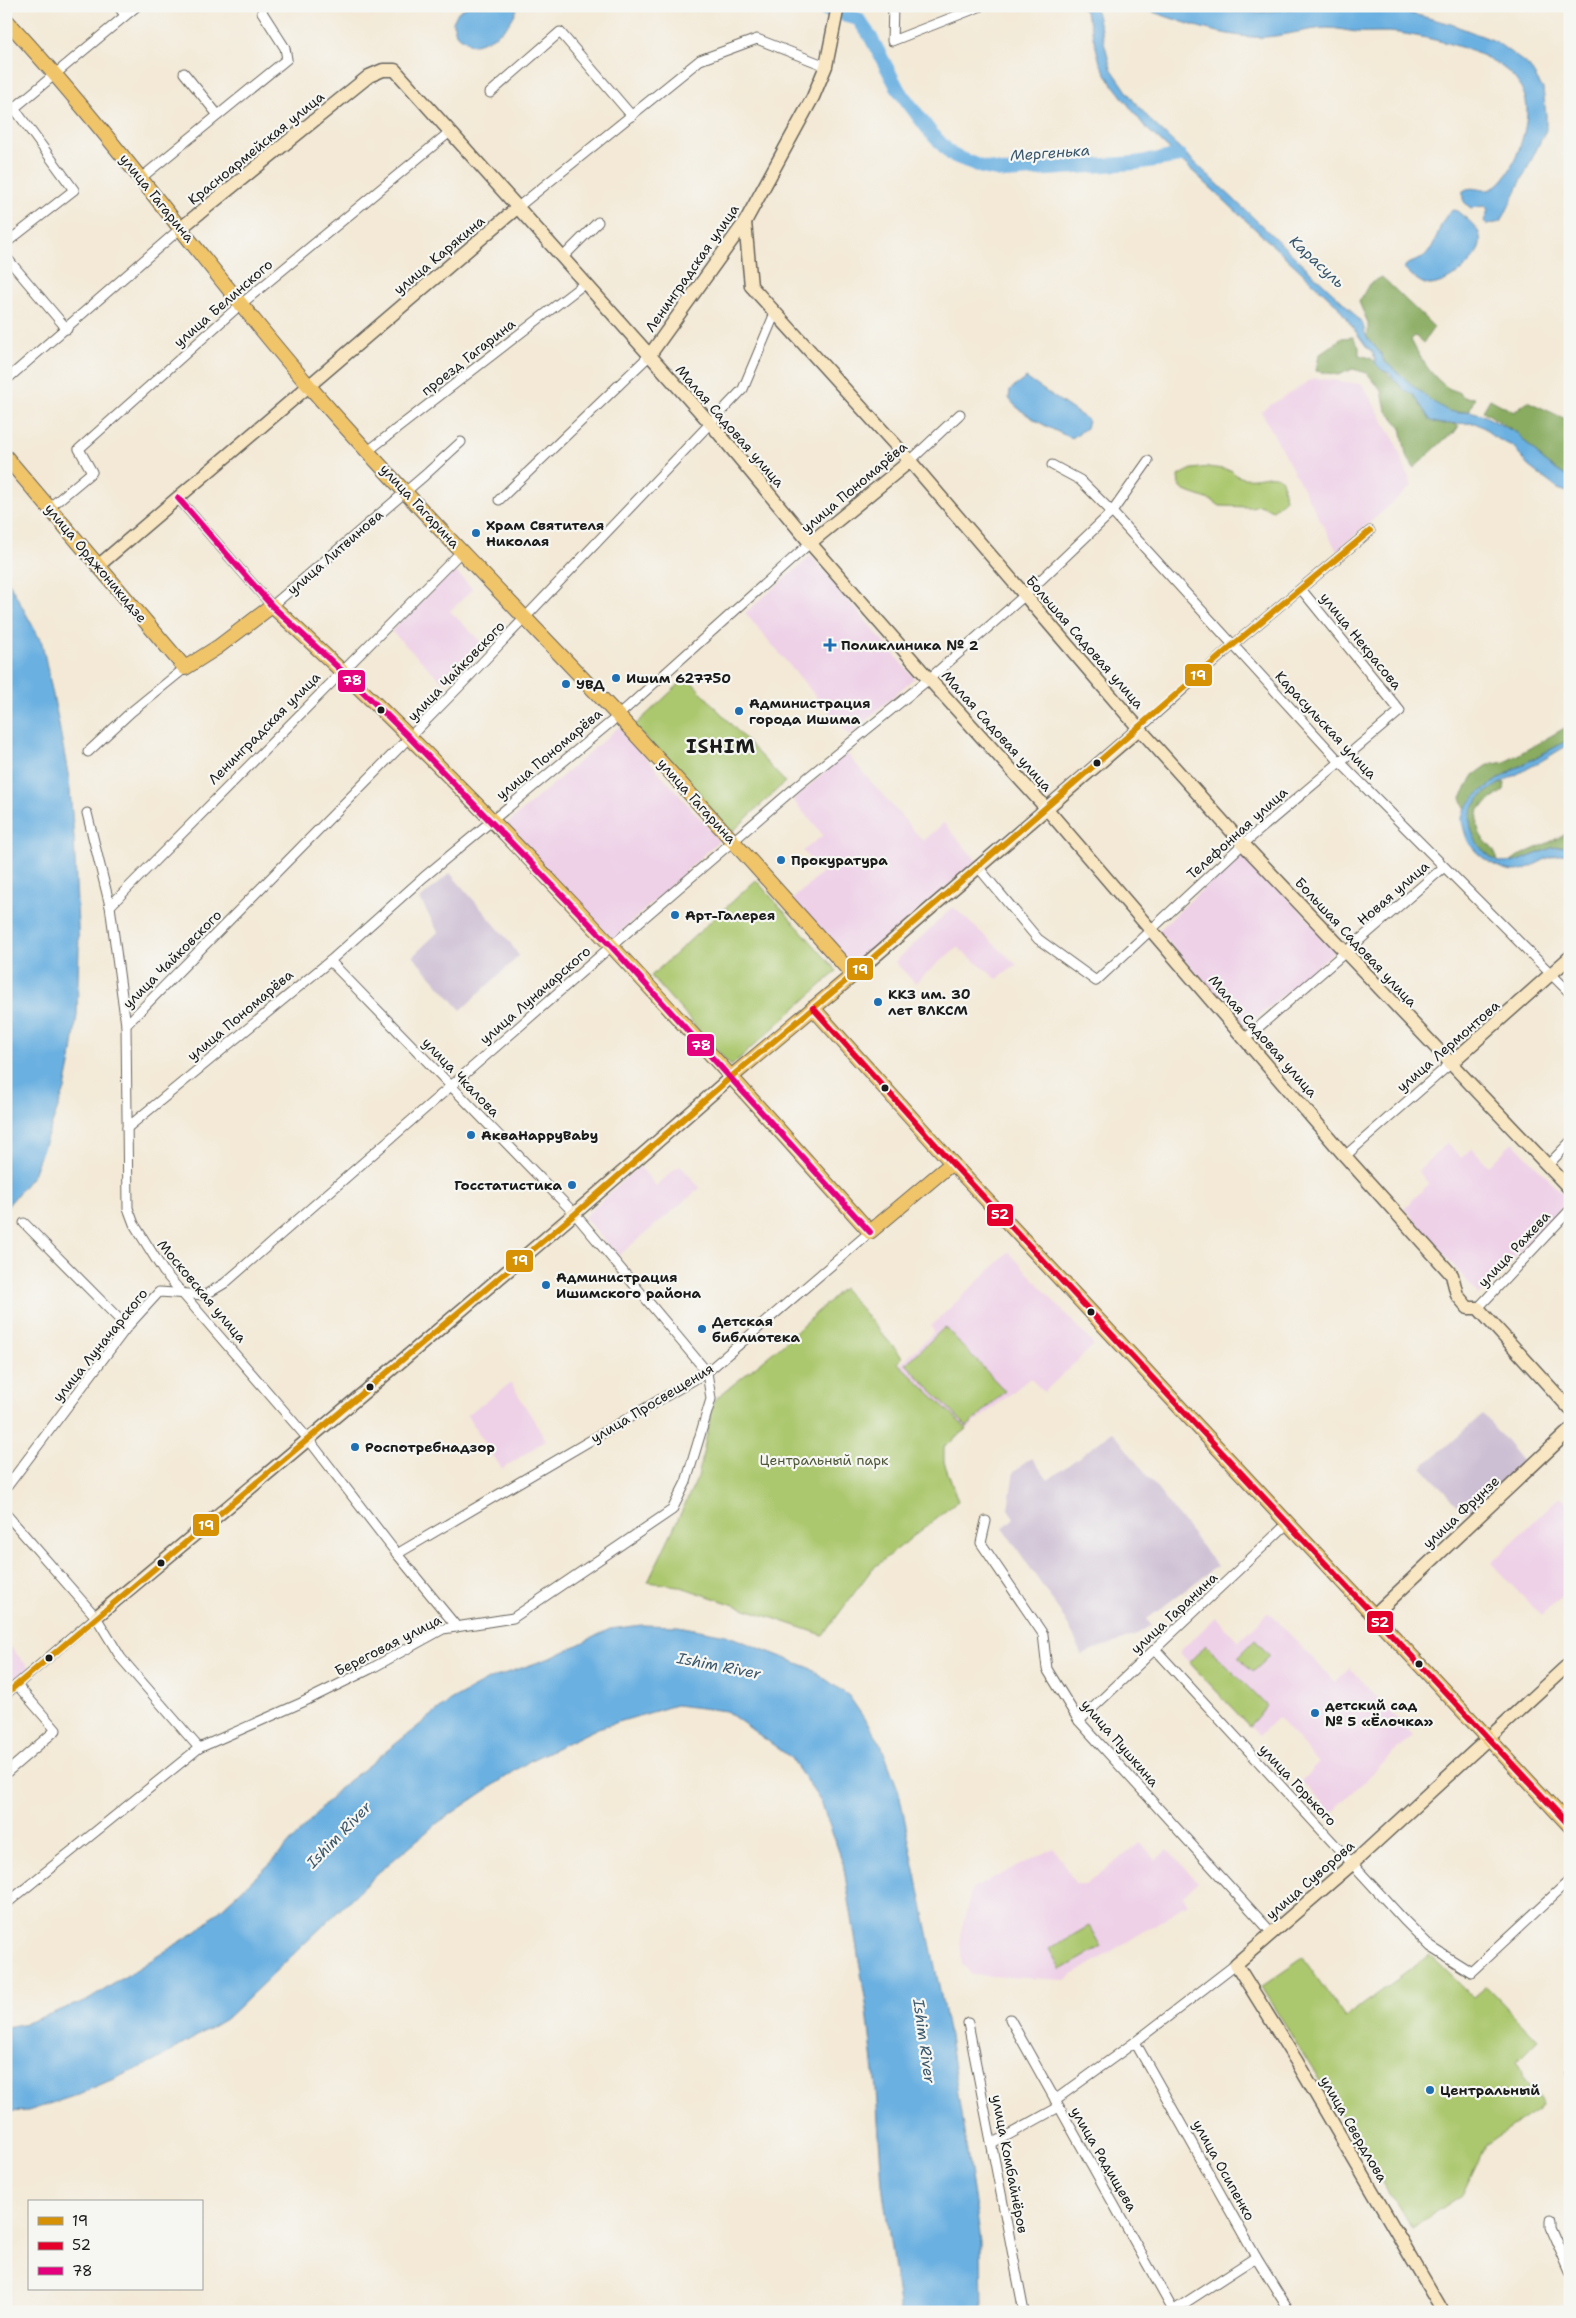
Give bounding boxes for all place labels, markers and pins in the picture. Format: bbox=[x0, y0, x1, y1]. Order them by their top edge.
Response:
place label: Храм Святителя Николая bbox=[486, 516, 604, 550]
marker: Храм Святителя Николая bbox=[470, 527, 482, 539]
place label: Поликлиника № 2 bbox=[841, 636, 979, 654]
marker: Поликлиника № 2 bbox=[823, 638, 837, 652]
place label: Ишим 627750 bbox=[626, 669, 731, 687]
marker: Ишим 627750 bbox=[610, 672, 622, 684]
place label: УВД bbox=[576, 675, 605, 693]
marker: УВД bbox=[560, 678, 572, 690]
place label: Администрация города Ишима bbox=[749, 694, 870, 728]
unlabelled marker bbox=[376, 705, 386, 715]
marker: Администрация города Ишима bbox=[733, 705, 745, 717]
unlabelled marker bbox=[1092, 758, 1102, 768]
place label: Прокуратура bbox=[791, 851, 888, 869]
marker: Прокуратура bbox=[775, 854, 787, 866]
place label: Арт-Галерея bbox=[685, 906, 775, 924]
marker: Арт-Галерея bbox=[669, 909, 681, 921]
place label: ККЗ им. 30 лет ВЛКСМ bbox=[888, 985, 971, 1019]
marker: ККЗ им. 30 лет ВЛКСМ bbox=[872, 996, 884, 1008]
unlabelled marker bbox=[880, 1083, 890, 1093]
place label: АкваHappyBaby bbox=[481, 1126, 598, 1144]
marker: АкваHappyBaby bbox=[465, 1129, 477, 1141]
place label: Госстатистика bbox=[454, 1176, 562, 1194]
marker: Госстатистика bbox=[566, 1179, 578, 1191]
place label: Администрация Ишимского района bbox=[556, 1268, 702, 1302]
marker: Администрация Ишимского района bbox=[540, 1279, 552, 1291]
unlabelled marker bbox=[1086, 1307, 1096, 1317]
place label: Детская библиотека bbox=[712, 1312, 801, 1346]
marker: Детская библиотека bbox=[696, 1323, 708, 1335]
unlabelled marker bbox=[365, 1382, 375, 1392]
place label: Роспотребнадзор bbox=[365, 1438, 495, 1456]
marker: Роспотребнадзор bbox=[349, 1441, 361, 1453]
unlabelled marker bbox=[156, 1558, 166, 1568]
unlabelled marker bbox=[44, 1653, 54, 1663]
unlabelled marker bbox=[1414, 1659, 1424, 1669]
place label: детский сад № 5 «Ёлочка» bbox=[1325, 1696, 1434, 1730]
marker: детский сад № 5 «Ёлочка» bbox=[1309, 1707, 1321, 1719]
place label: Центральный bbox=[1440, 2081, 1540, 2099]
marker: Центральный bbox=[1424, 2084, 1436, 2096]

